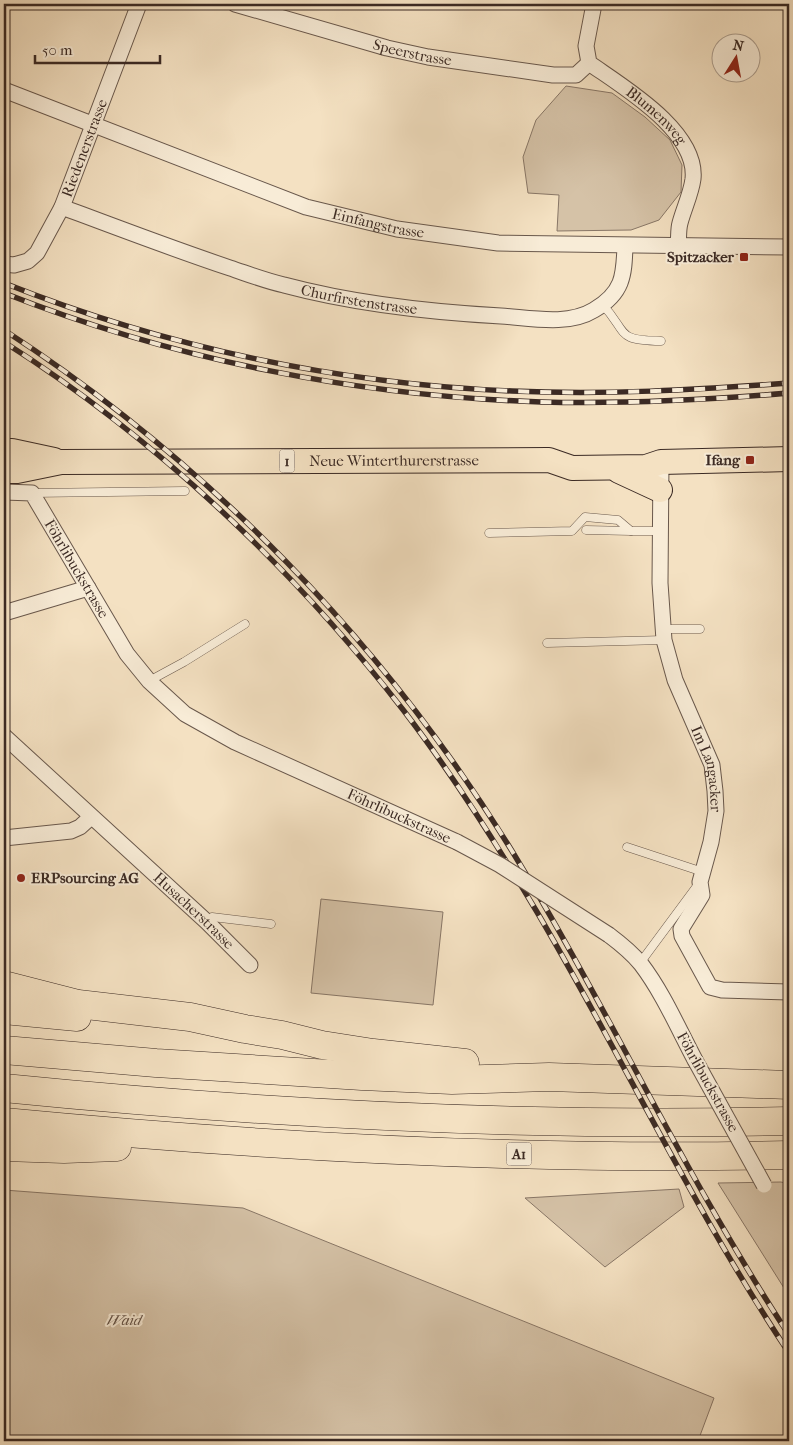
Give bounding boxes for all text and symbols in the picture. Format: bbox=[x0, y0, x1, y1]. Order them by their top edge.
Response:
scale bar bbox=[35, 32, 160, 64]
north arrow bbox=[710, 32, 760, 82]
street label: Speerstrasse bbox=[371, 35, 453, 69]
text: N bbox=[732, 36, 746, 55]
text: 50 m bbox=[42, 41, 73, 59]
street label: Blumenweg bbox=[623, 83, 691, 149]
street label: Riedenerstrasse bbox=[58, 96, 111, 200]
street label: Einfangstrasse bbox=[330, 205, 426, 242]
place label: Spitzacker bbox=[667, 248, 735, 266]
marker: Spitzacker bbox=[738, 251, 750, 263]
street label: Churfirstenstrasse bbox=[299, 281, 419, 318]
road number: 1 bbox=[280, 450, 294, 472]
street label: Neue Winterthurerstrasse bbox=[309, 451, 479, 470]
place label: Ifang bbox=[706, 451, 741, 469]
marker: Ifang bbox=[744, 454, 756, 466]
street label: Föhrlibuckstrasse bbox=[41, 516, 113, 622]
street label: Im Langacker bbox=[687, 723, 725, 813]
street label: Föhrlibuckstrasse bbox=[344, 785, 454, 847]
street label: Husacherstrasse bbox=[150, 868, 238, 953]
place label: ERPsourcing AG bbox=[31, 869, 139, 887]
marker: ERPsourcing AG bbox=[15, 872, 27, 884]
street label: Föhrlibuckstrasse bbox=[673, 1029, 743, 1136]
road number: A1 bbox=[506, 1142, 532, 1166]
park label: Waid bbox=[107, 1311, 144, 1329]

